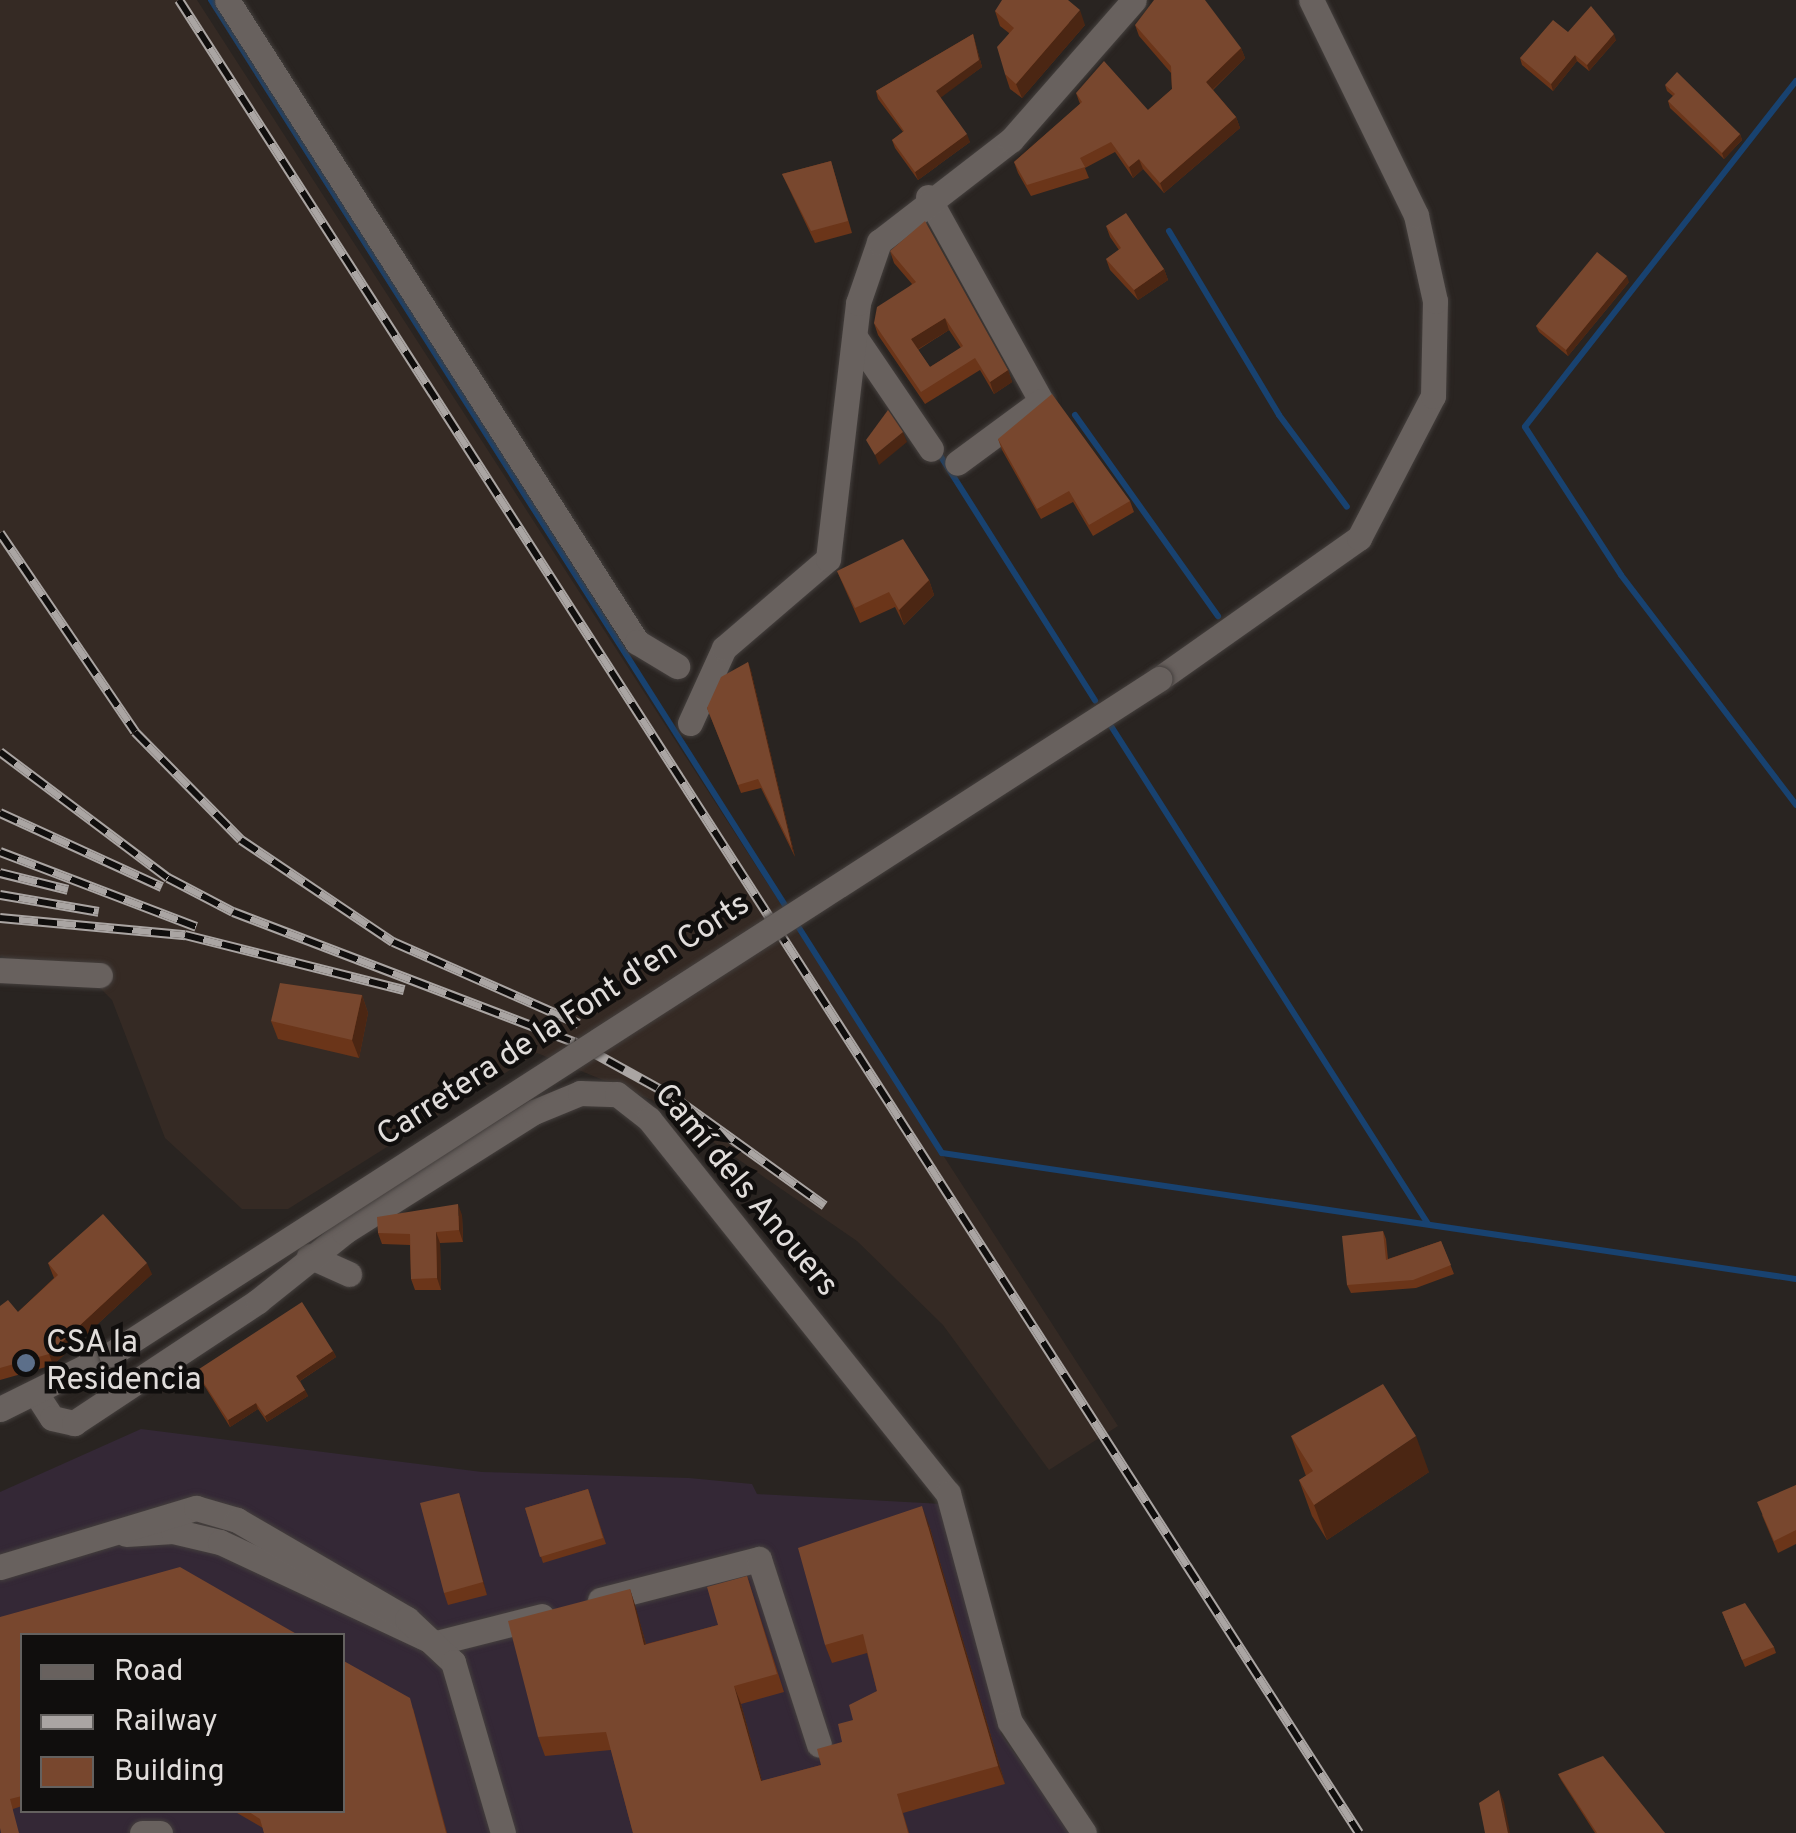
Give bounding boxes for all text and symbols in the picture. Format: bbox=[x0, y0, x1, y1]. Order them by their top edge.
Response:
street label: Carretera de la Font d'en Corts bbox=[371, 886, 757, 1156]
street label: Camí dels Anouers bbox=[644, 1076, 846, 1306]
place label: CSA la Residencia bbox=[46, 1326, 201, 1401]
marker: CSA la Residencia bbox=[15, 1352, 37, 1374]
legend bbox=[20, 1633, 345, 1813]
text: Road bbox=[114, 1654, 183, 1691]
text: Railway bbox=[114, 1704, 218, 1741]
text: Building bbox=[114, 1754, 225, 1791]

